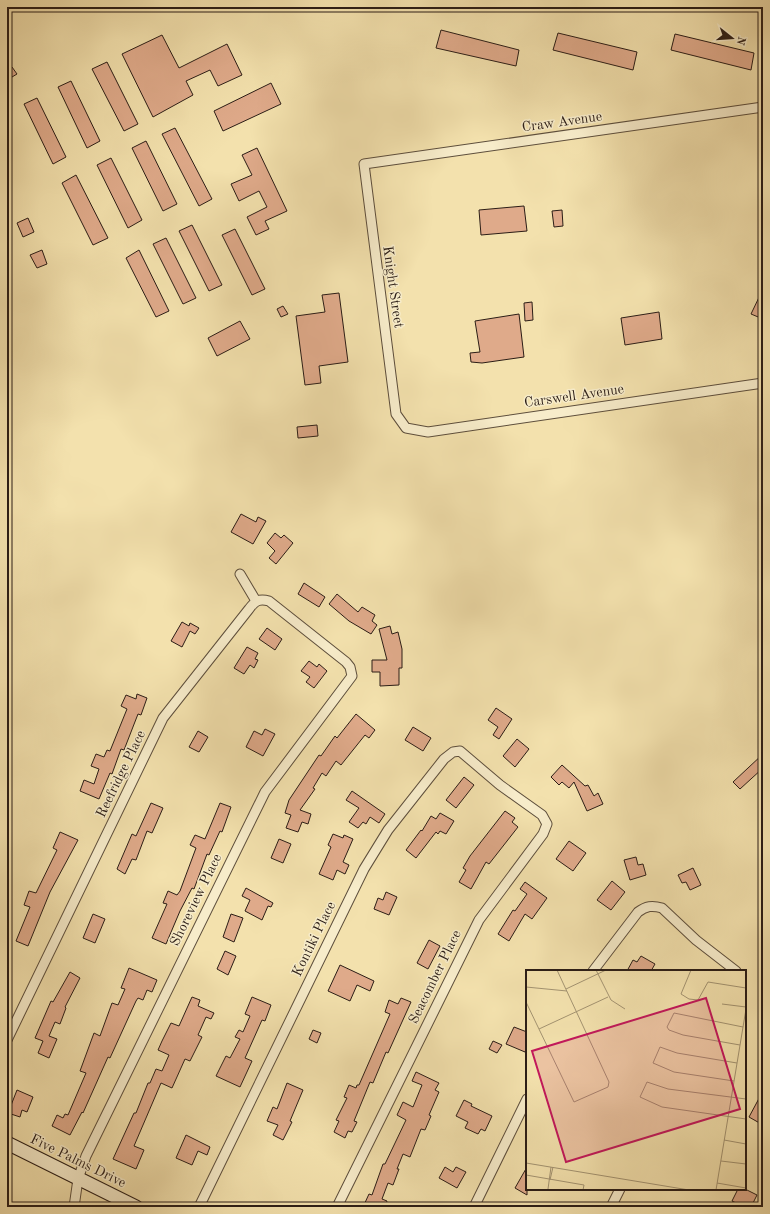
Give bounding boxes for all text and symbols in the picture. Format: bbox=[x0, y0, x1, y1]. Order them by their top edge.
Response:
north arrow bbox=[712, 18, 752, 58]
text: N bbox=[733, 35, 747, 47]
street label: Craw Avenue bbox=[521, 109, 603, 135]
street label: Knight Street bbox=[380, 245, 406, 329]
street label: Carswell Avenue bbox=[523, 382, 625, 410]
street label: Reefridge Place bbox=[94, 728, 148, 820]
street label: Shoreview Place bbox=[168, 852, 224, 948]
street label: Kontiki Place bbox=[290, 899, 338, 979]
street label: Seacomber Place bbox=[406, 928, 464, 1026]
inset map bbox=[526, 970, 746, 1190]
street label: Five Palms Drive bbox=[28, 1132, 128, 1190]

